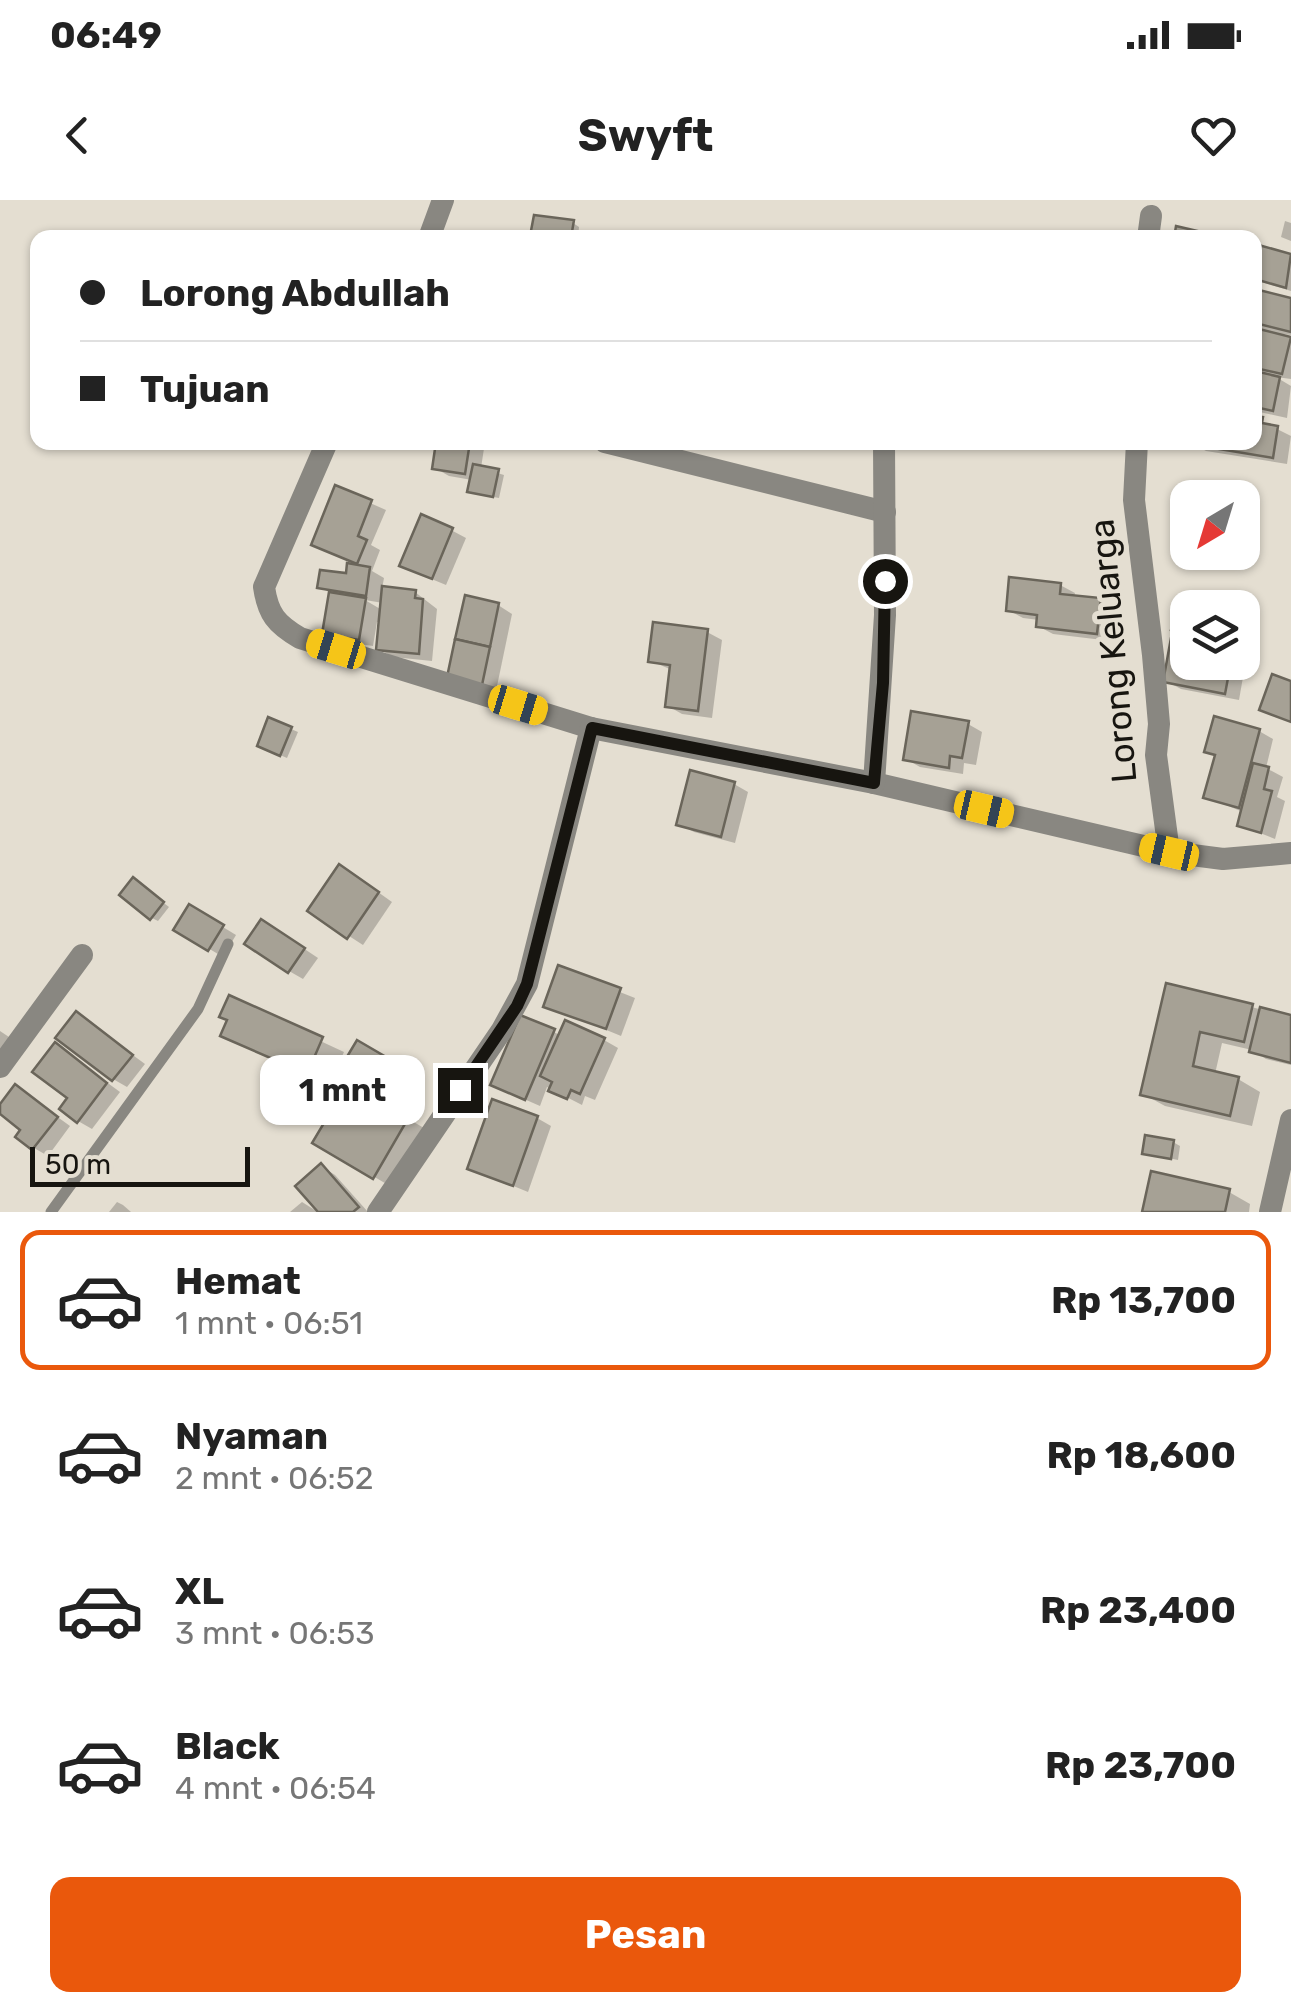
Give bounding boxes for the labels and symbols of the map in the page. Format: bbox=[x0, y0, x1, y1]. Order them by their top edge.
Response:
north arrow bbox=[1170, 480, 1260, 570]
street label: Lorong Keluarga bbox=[1081, 517, 1145, 785]
route start bbox=[863, 559, 908, 604]
car bbox=[303, 626, 369, 672]
car bbox=[485, 682, 551, 728]
car bbox=[951, 788, 1017, 830]
car bbox=[1136, 831, 1202, 873]
callout: 1 mnt bbox=[260, 1055, 425, 1125]
route end bbox=[438, 1068, 483, 1113]
scale bar bbox=[30, 1142, 250, 1186]

